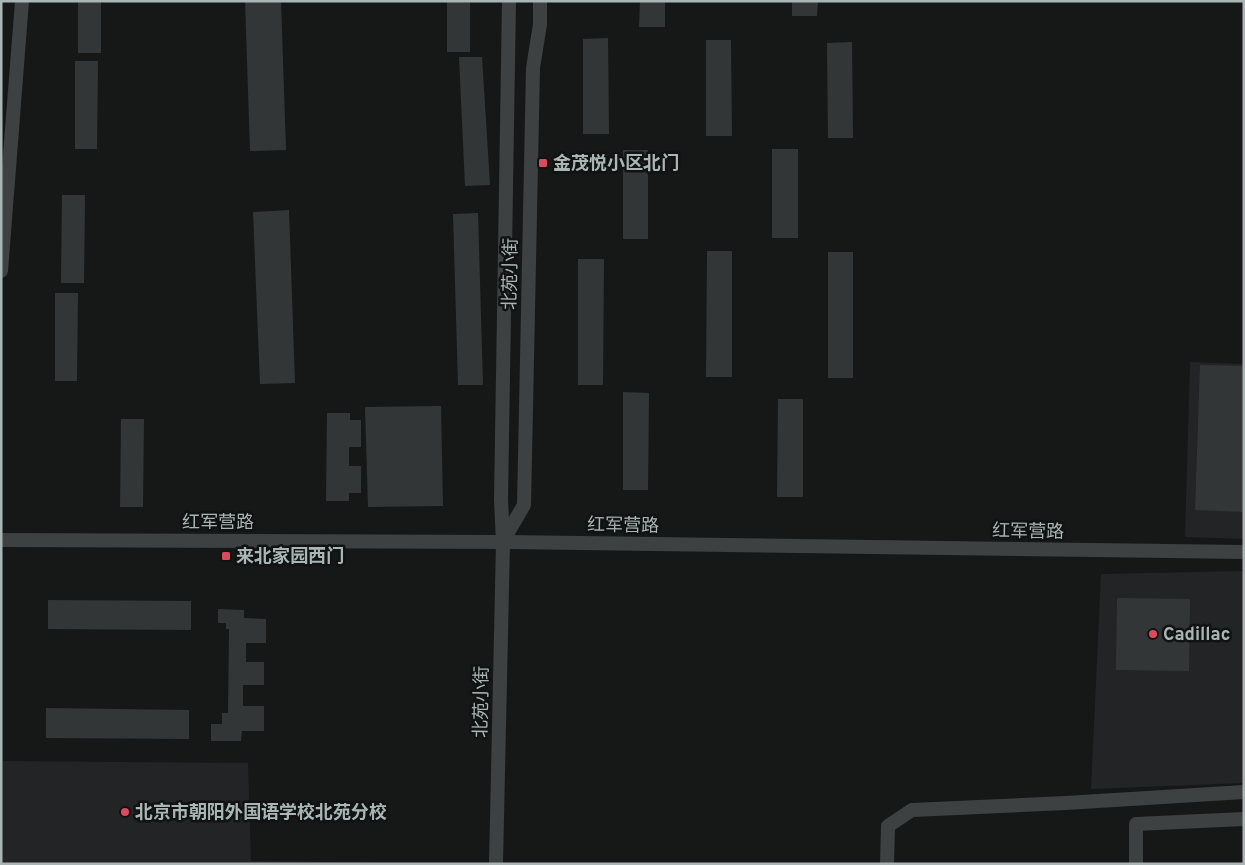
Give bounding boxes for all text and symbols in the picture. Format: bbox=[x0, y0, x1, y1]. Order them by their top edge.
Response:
place label: 金茂悦小区北门 bbox=[553, 153, 679, 176]
marker: 金茂悦小区北门 bbox=[537, 157, 549, 169]
street label: 北苑小街 bbox=[499, 238, 524, 310]
street label: 红军营路 bbox=[182, 512, 254, 535]
street label: 红军营路 bbox=[587, 514, 659, 539]
street label: 红军营路 bbox=[992, 520, 1064, 545]
place label: 来北家园西门 bbox=[236, 546, 344, 569]
marker: 来北家园西门 bbox=[220, 550, 232, 562]
place label: Cadillac bbox=[1163, 624, 1230, 647]
marker: Cadillac bbox=[1147, 628, 1159, 640]
street label: 北苑小街 bbox=[470, 666, 495, 738]
place label: 北京市朝阳外国语学校北苑分校 bbox=[135, 802, 387, 825]
marker: 北京市朝阳外国语学校北苑分校 bbox=[119, 806, 131, 818]

